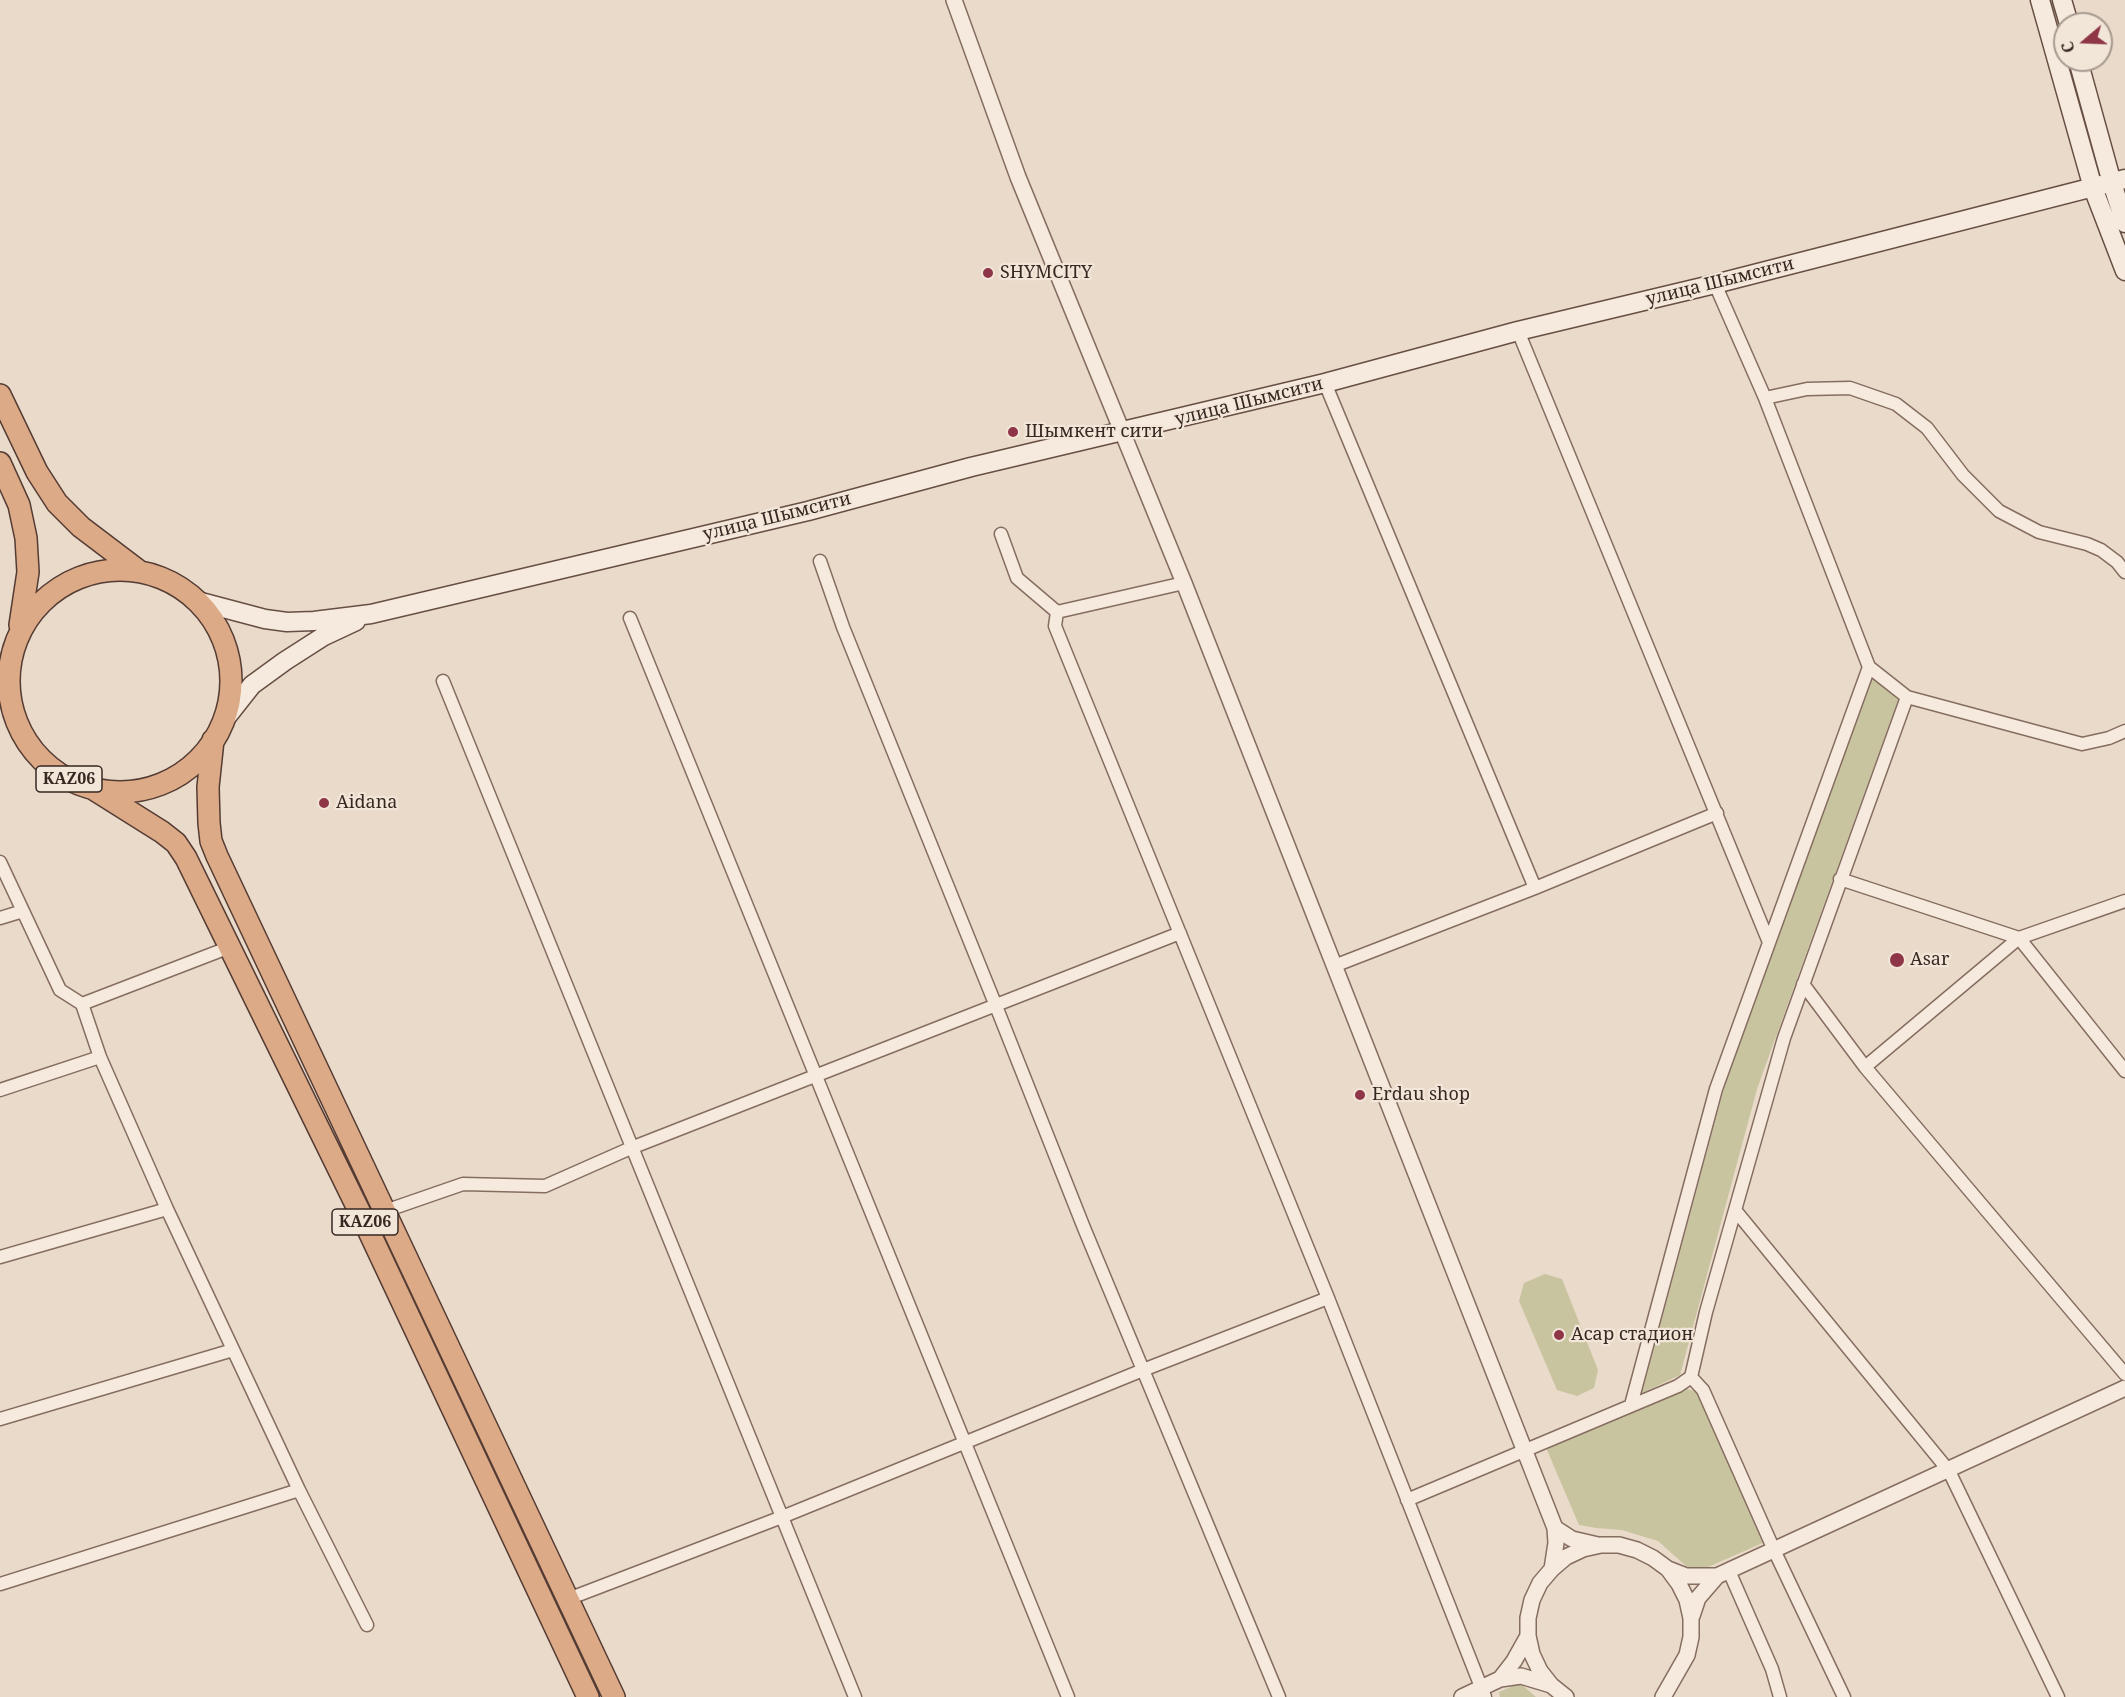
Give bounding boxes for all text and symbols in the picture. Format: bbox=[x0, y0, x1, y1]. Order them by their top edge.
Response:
north arrow bbox=[2053, 12, 2113, 72]
text: С bbox=[2056, 39, 2080, 56]
street label: улица Шымсити bbox=[1644, 253, 1796, 311]
place label: SHYMCITY bbox=[1000, 262, 1092, 284]
marker: SHYMCITY bbox=[981, 266, 995, 280]
street label: улица Шымсити bbox=[1173, 373, 1325, 431]
place label: Шымкент сити bbox=[1025, 421, 1163, 443]
marker: Шымкент сити bbox=[1006, 425, 1020, 439]
street label: улица Шымсити bbox=[701, 488, 853, 546]
road number: KАZ06 bbox=[36, 766, 102, 792]
place label: Aidana bbox=[336, 792, 397, 814]
marker: Aidana bbox=[317, 796, 331, 810]
place label: Asar bbox=[1910, 949, 1949, 971]
marker: Asar bbox=[1888, 951, 1906, 969]
place label: Erdau shop bbox=[1372, 1084, 1470, 1106]
marker: Erdau shop bbox=[1353, 1088, 1367, 1102]
road number: KАZ06 bbox=[332, 1209, 398, 1235]
place label: Асар стадион bbox=[1571, 1324, 1693, 1346]
marker: Асар стадион bbox=[1552, 1328, 1566, 1342]

